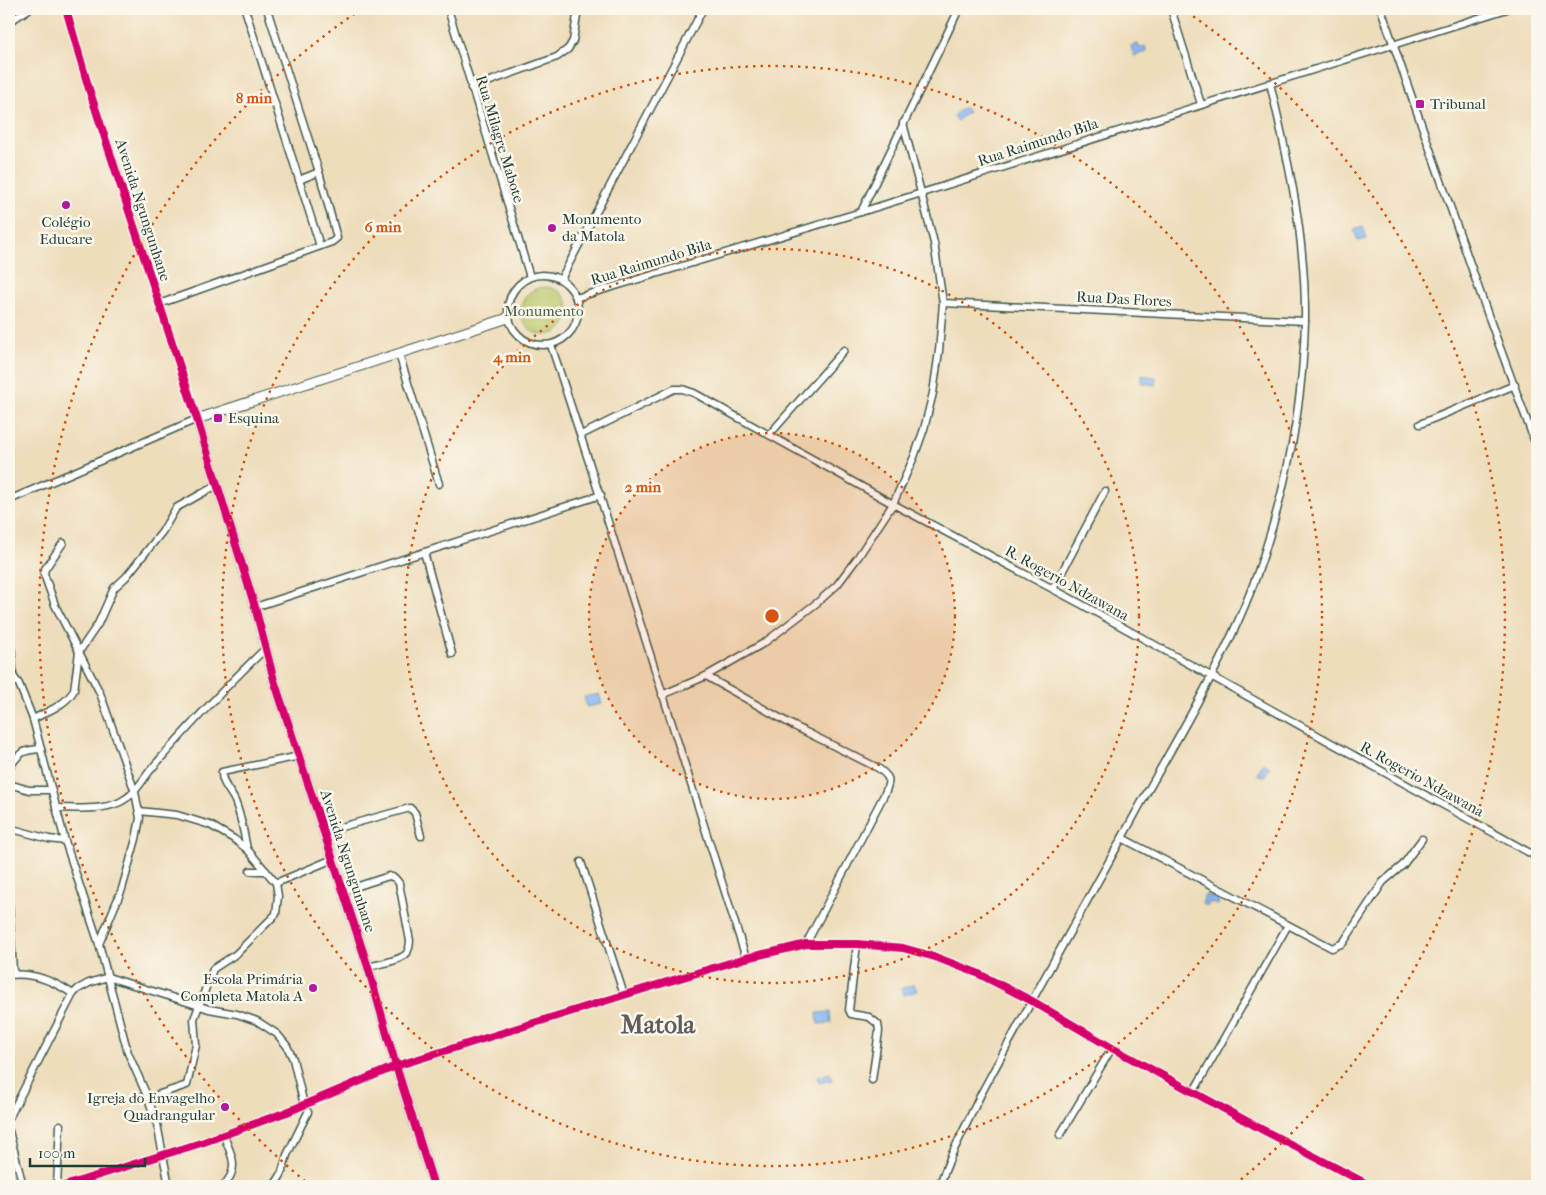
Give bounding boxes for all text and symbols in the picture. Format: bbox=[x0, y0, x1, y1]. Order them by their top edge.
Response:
street label: Rua Milagre Mabote bbox=[472, 73, 528, 205]
text: 8 min bbox=[236, 89, 272, 107]
place label: Tribunal bbox=[1430, 95, 1486, 113]
marker: Tribunal bbox=[1414, 98, 1426, 110]
street label: Rua Raimundo Bila bbox=[976, 114, 1101, 170]
street label: Avenida Ngungunhane bbox=[111, 135, 175, 284]
marker: Colégio Educare bbox=[60, 199, 72, 211]
place label: Monumento da Matola bbox=[562, 210, 642, 245]
place label: Colégio Educare bbox=[40, 213, 93, 248]
text: 6 min bbox=[365, 218, 402, 236]
marker: Monumento da Matola bbox=[546, 222, 558, 234]
street label: Rua Raimundo Bila bbox=[588, 235, 715, 289]
street label: Rua Das Flores bbox=[1076, 288, 1173, 311]
park label: Monumento bbox=[504, 302, 584, 320]
text: 4 min bbox=[492, 348, 531, 366]
place label: Esquina bbox=[228, 409, 280, 427]
marker: Esquina bbox=[212, 412, 224, 424]
text: 2 min bbox=[625, 478, 662, 496]
street label: R. Rogerio Ndzawana bbox=[1002, 541, 1133, 625]
centre of rings bbox=[763, 607, 781, 625]
street label: R. Rogerio Ndzawana bbox=[1357, 737, 1488, 821]
street label: Avenida Ngungunhane bbox=[316, 786, 380, 935]
place label: Escola Primária Completa Matola A bbox=[180, 970, 304, 1005]
marker: Escola Primária Completa Matola A bbox=[307, 982, 319, 994]
district label: Matola bbox=[621, 1010, 697, 1039]
place label: Igreja do Envagelho Quadrangular bbox=[87, 1089, 216, 1124]
marker: Igreja do Envagelho Quadrangular bbox=[219, 1101, 231, 1113]
scale bar bbox=[30, 1135, 145, 1167]
text: 100 m bbox=[38, 1144, 76, 1162]

